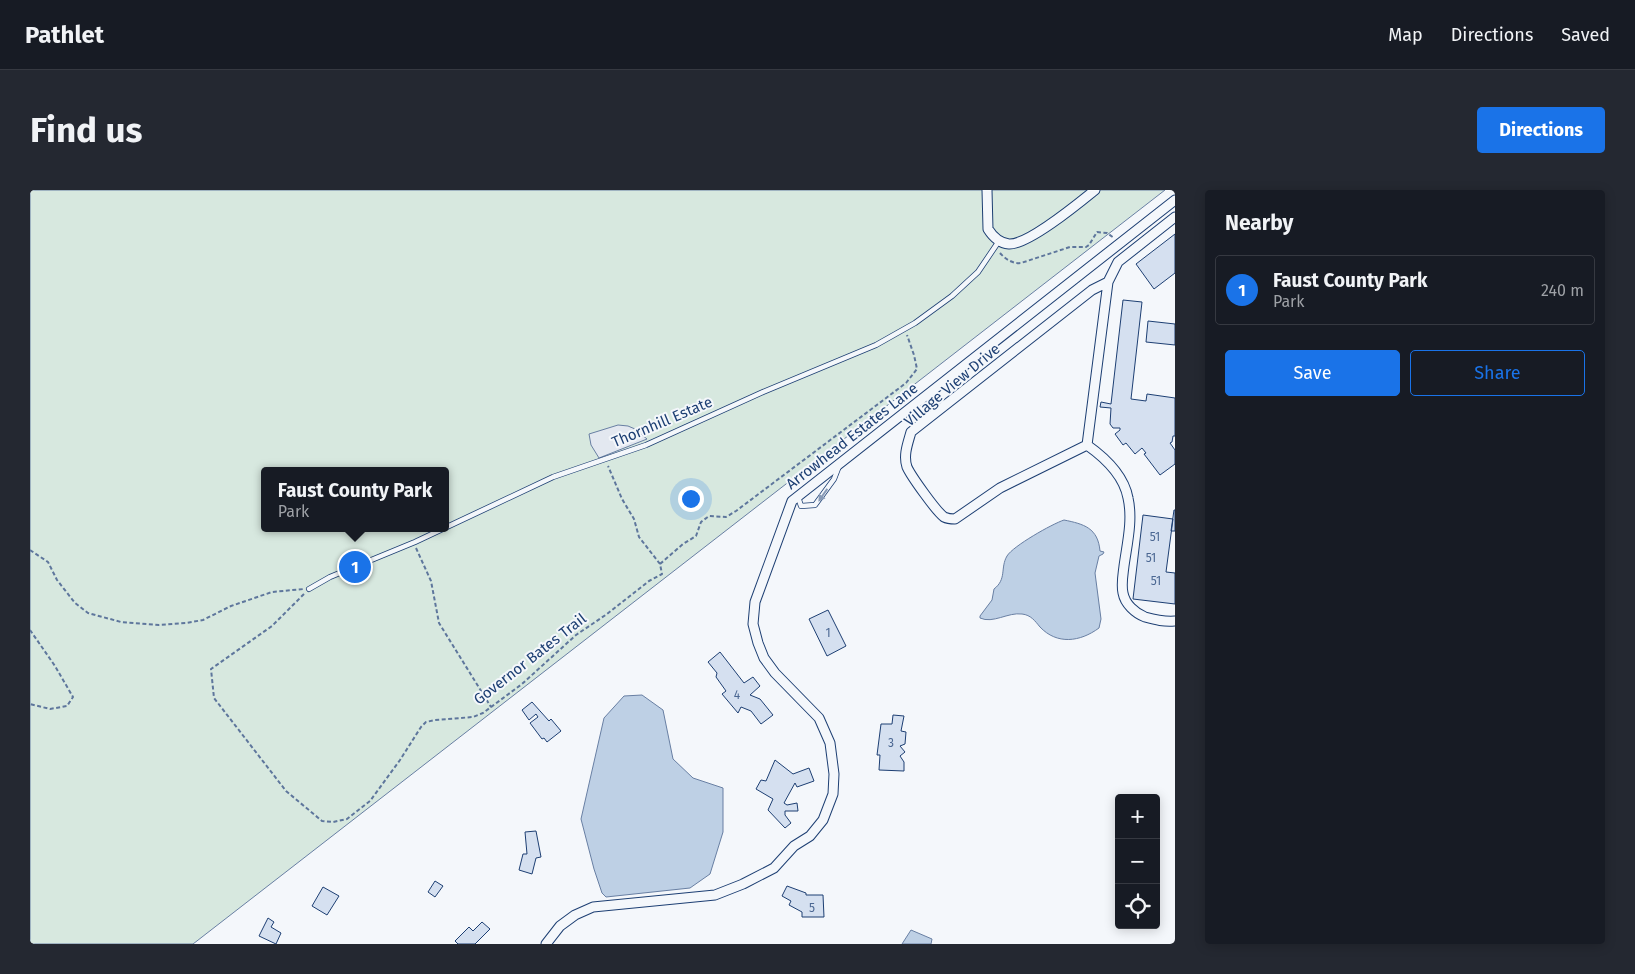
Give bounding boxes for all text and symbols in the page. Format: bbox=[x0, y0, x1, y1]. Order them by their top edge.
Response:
text: Pathlet bbox=[25, 21, 104, 49]
text: Map bbox=[1388, 24, 1423, 46]
text: Directions bbox=[1451, 24, 1533, 46]
text: Saved bbox=[1561, 24, 1610, 46]
button: Directions bbox=[1477, 107, 1605, 153]
text: Find us bbox=[30, 109, 142, 151]
text: Nearby bbox=[1225, 210, 1293, 236]
text: Faust County Park bbox=[1273, 269, 1427, 292]
text: 1 bbox=[1238, 281, 1246, 300]
text: 240 m bbox=[1541, 281, 1584, 300]
text: Park bbox=[1273, 292, 1305, 311]
street label: Village View Drive bbox=[900, 340, 1004, 430]
button: Save bbox=[1225, 350, 1400, 396]
button: Share bbox=[1410, 350, 1585, 396]
street label: Arrowhead Estates Lane bbox=[782, 379, 922, 493]
street label: Thornhill Estate bbox=[609, 393, 715, 451]
popup bbox=[261, 467, 449, 532]
text: Faust County Park bbox=[278, 479, 432, 502]
your location bbox=[678, 486, 704, 512]
one-way arrow bbox=[818, 488, 828, 502]
text: Park bbox=[278, 502, 309, 521]
house number: 51 bbox=[1150, 530, 1160, 544]
pin: 1 bbox=[339, 548, 371, 586]
house number: 51 bbox=[1146, 551, 1156, 565]
house number: 51 bbox=[1151, 574, 1161, 588]
street label: Governor Bates Trail bbox=[470, 609, 590, 708]
house number: 1 bbox=[825, 626, 831, 640]
house number: 4 bbox=[734, 688, 741, 702]
house number: 3 bbox=[888, 736, 894, 750]
map controls bbox=[1115, 794, 1160, 929]
button: + bbox=[1115, 794, 1160, 839]
button: − bbox=[1115, 839, 1160, 884]
button: locate bbox=[1115, 884, 1160, 929]
house number: 5 bbox=[809, 901, 815, 915]

